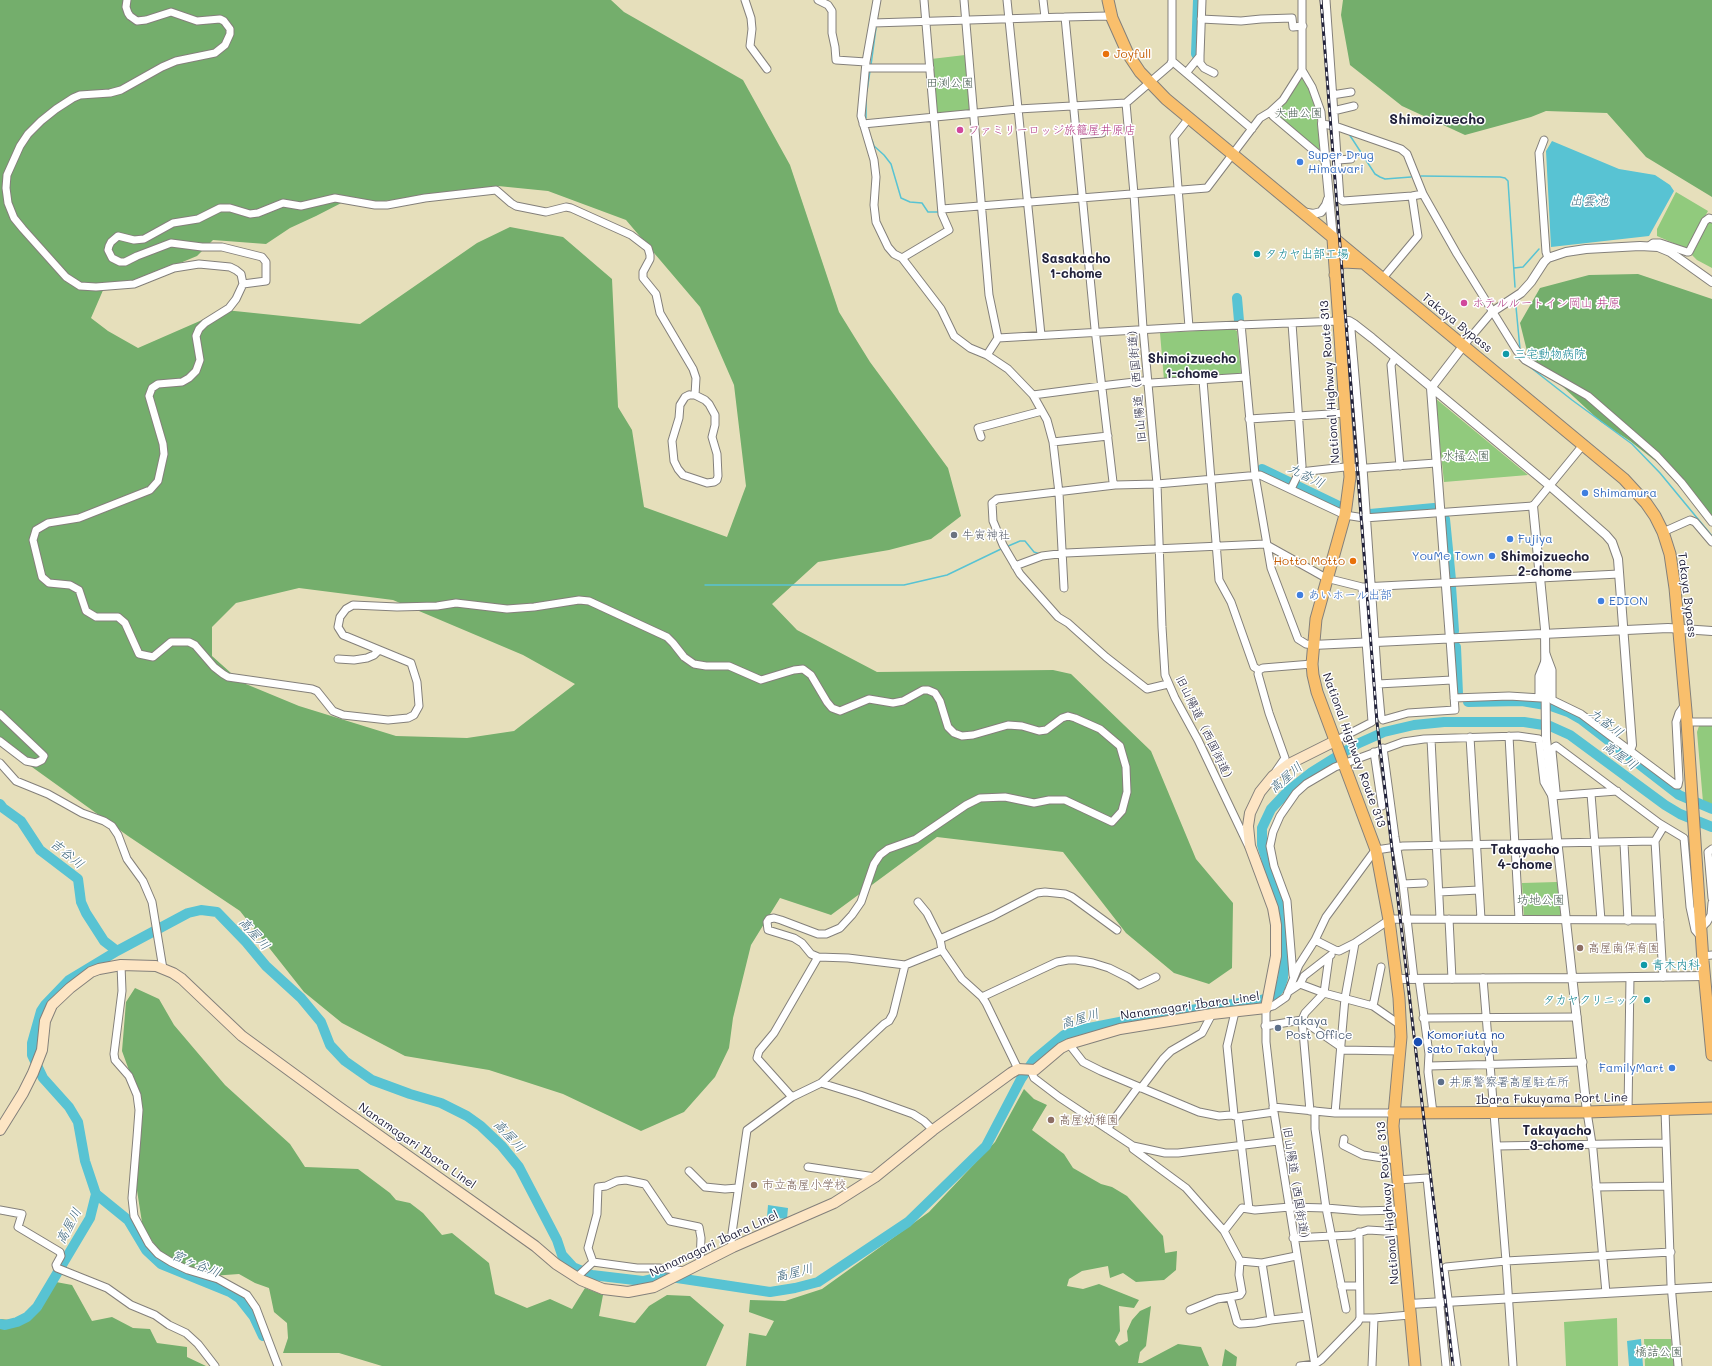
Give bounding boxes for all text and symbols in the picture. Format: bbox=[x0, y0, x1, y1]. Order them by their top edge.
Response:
place label: Joyfull bbox=[1114, 47, 1151, 61]
marker: Joyfull bbox=[1101, 49, 1111, 59]
park label: 田渕公園 bbox=[926, 76, 974, 90]
park label: 大曲公園 bbox=[1275, 106, 1323, 120]
district label: Shimoizuecho bbox=[1389, 112, 1485, 128]
place label: ファミリーロッジ旅籠屋井原店 bbox=[968, 123, 1136, 137]
marker: ファミリーロッジ旅籠屋井原店 bbox=[955, 125, 965, 135]
place label: Super Drug Himawari bbox=[1308, 148, 1374, 176]
marker: Super Drug Himawari bbox=[1295, 157, 1305, 167]
water label: 出雲池 bbox=[1570, 193, 1608, 209]
place label: タカヤ出部工場 bbox=[1265, 247, 1349, 261]
marker: タカヤ出部工場 bbox=[1252, 249, 1262, 259]
district label: Sasakacho 1-chome bbox=[1042, 251, 1110, 282]
street label: Takaya Bypass bbox=[1419, 290, 1495, 356]
place label: ホテルルートイン岡山 井原 bbox=[1472, 296, 1620, 310]
marker: ホテルルートイン岡山 井原 bbox=[1459, 298, 1469, 308]
street label: National Highway Route 313 bbox=[1317, 300, 1343, 464]
street label: 旧山陽道（西国街道） bbox=[1125, 323, 1149, 443]
place label: 三宅動物病院 bbox=[1514, 347, 1586, 361]
marker: 三宅動物病院 bbox=[1501, 349, 1511, 359]
district label: Shimoizuecho 1-chome bbox=[1148, 351, 1236, 382]
park label: 水掻公園 bbox=[1442, 449, 1490, 463]
water label: 九沓川 bbox=[1285, 460, 1327, 492]
place label: Shimamura bbox=[1593, 486, 1657, 500]
marker: Shimamura bbox=[1580, 488, 1590, 498]
place label: 牛寅神社 bbox=[962, 528, 1010, 542]
marker: 牛寅神社 bbox=[949, 530, 959, 540]
place label: Fujiya bbox=[1518, 532, 1553, 546]
marker: Fujiya bbox=[1505, 534, 1515, 544]
place label: YouMe Town bbox=[1412, 549, 1484, 563]
district label: Shimoizuecho 2-chome bbox=[1501, 549, 1589, 580]
marker: YouMe Town bbox=[1487, 551, 1497, 561]
street label: Takaya Bypass bbox=[1675, 552, 1699, 638]
place label: Hotto Motto bbox=[1273, 554, 1345, 568]
marker: Hotto Motto bbox=[1348, 556, 1358, 566]
place label: あいホール出部 bbox=[1308, 588, 1392, 602]
marker: あいホール出部 bbox=[1295, 590, 1305, 600]
place label: EDION bbox=[1609, 594, 1648, 608]
marker: EDION bbox=[1596, 596, 1606, 606]
street label: National Highway Route 313 bbox=[1319, 671, 1389, 829]
street label: 旧山陽道（西国街道） bbox=[1172, 673, 1238, 787]
water label: 九沓川 bbox=[1586, 705, 1626, 741]
water label: 高屋川 bbox=[1600, 738, 1640, 774]
water label: 高屋川 bbox=[1266, 759, 1306, 797]
water label: 吉谷川 bbox=[47, 836, 87, 872]
district label: Takayacho 4-chome bbox=[1491, 842, 1559, 873]
park label: 坊地公園 bbox=[1517, 893, 1565, 907]
water label: 高屋川 bbox=[235, 914, 273, 954]
place label: 高屋南保育園 bbox=[1588, 941, 1660, 955]
marker: 高屋南保育園 bbox=[1575, 943, 1585, 953]
place label: 青木内科 bbox=[1652, 958, 1700, 972]
marker: 青木内科 bbox=[1639, 960, 1649, 970]
street label: Nanamagari Ibara Linel bbox=[1120, 989, 1260, 1023]
place label: タカヤクリニック bbox=[1543, 993, 1639, 1007]
marker: タカヤクリニック bbox=[1642, 995, 1652, 1005]
water label: 高屋川 bbox=[1059, 1006, 1101, 1032]
place label: Takaya Post Office bbox=[1286, 1014, 1352, 1042]
marker: Takaya Post Office bbox=[1273, 1023, 1283, 1033]
place label: Komoriuta no sato Takaya bbox=[1427, 1028, 1505, 1056]
marker: Komoriuta no sato Takaya bbox=[1412, 1036, 1424, 1048]
place label: FamilyMart bbox=[1599, 1061, 1664, 1075]
marker: FamilyMart bbox=[1667, 1063, 1677, 1073]
place label: 井原警察署高屋駐在所 bbox=[1449, 1075, 1569, 1089]
marker: 井原警察署高屋駐在所 bbox=[1436, 1077, 1446, 1087]
street label: Ibara Fukuyama Port Line bbox=[1476, 1090, 1628, 1108]
street label: Nanamagari Ibara Linel bbox=[355, 1100, 479, 1192]
place label: 高屋幼稚園 bbox=[1059, 1113, 1119, 1127]
marker: 高屋幼稚園 bbox=[1046, 1115, 1056, 1125]
water label: 高屋川 bbox=[490, 1116, 528, 1156]
street label: National Highway Route 313 bbox=[1374, 1121, 1402, 1285]
district label: Takayacho 3-chome bbox=[1523, 1123, 1591, 1154]
street label: 旧山陽道（西国街道） bbox=[1280, 1126, 1312, 1246]
place label: 市立高屋小学校 bbox=[762, 1178, 846, 1192]
marker: 市立高屋小学校 bbox=[749, 1180, 759, 1190]
water label: 高屋川 bbox=[53, 1205, 85, 1247]
street label: Nanamagari Ibara Linel bbox=[647, 1208, 781, 1280]
water label: 宮ヶ谷川 bbox=[169, 1247, 223, 1281]
water label: 高屋川 bbox=[773, 1261, 815, 1285]
park label: 橋詰公園 bbox=[1635, 1345, 1683, 1359]

